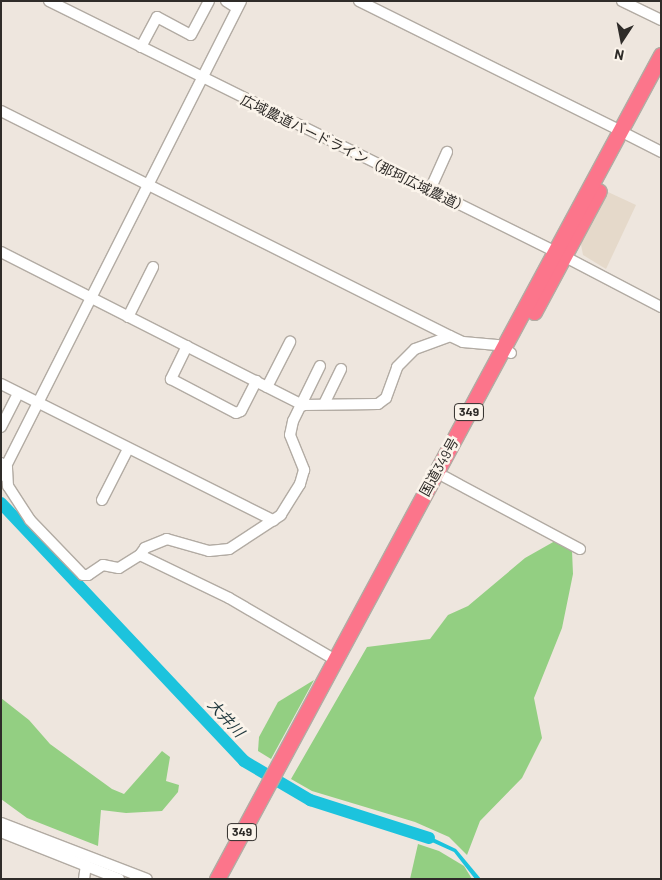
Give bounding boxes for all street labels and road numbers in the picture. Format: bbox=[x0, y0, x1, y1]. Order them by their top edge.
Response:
street label: 広域農道バードライン（那珂広域農道） bbox=[238, 91, 472, 217]
road number: 349 bbox=[453, 402, 485, 422]
street label: 国道349号 bbox=[416, 435, 462, 499]
road number: 349 bbox=[226, 822, 258, 842]

